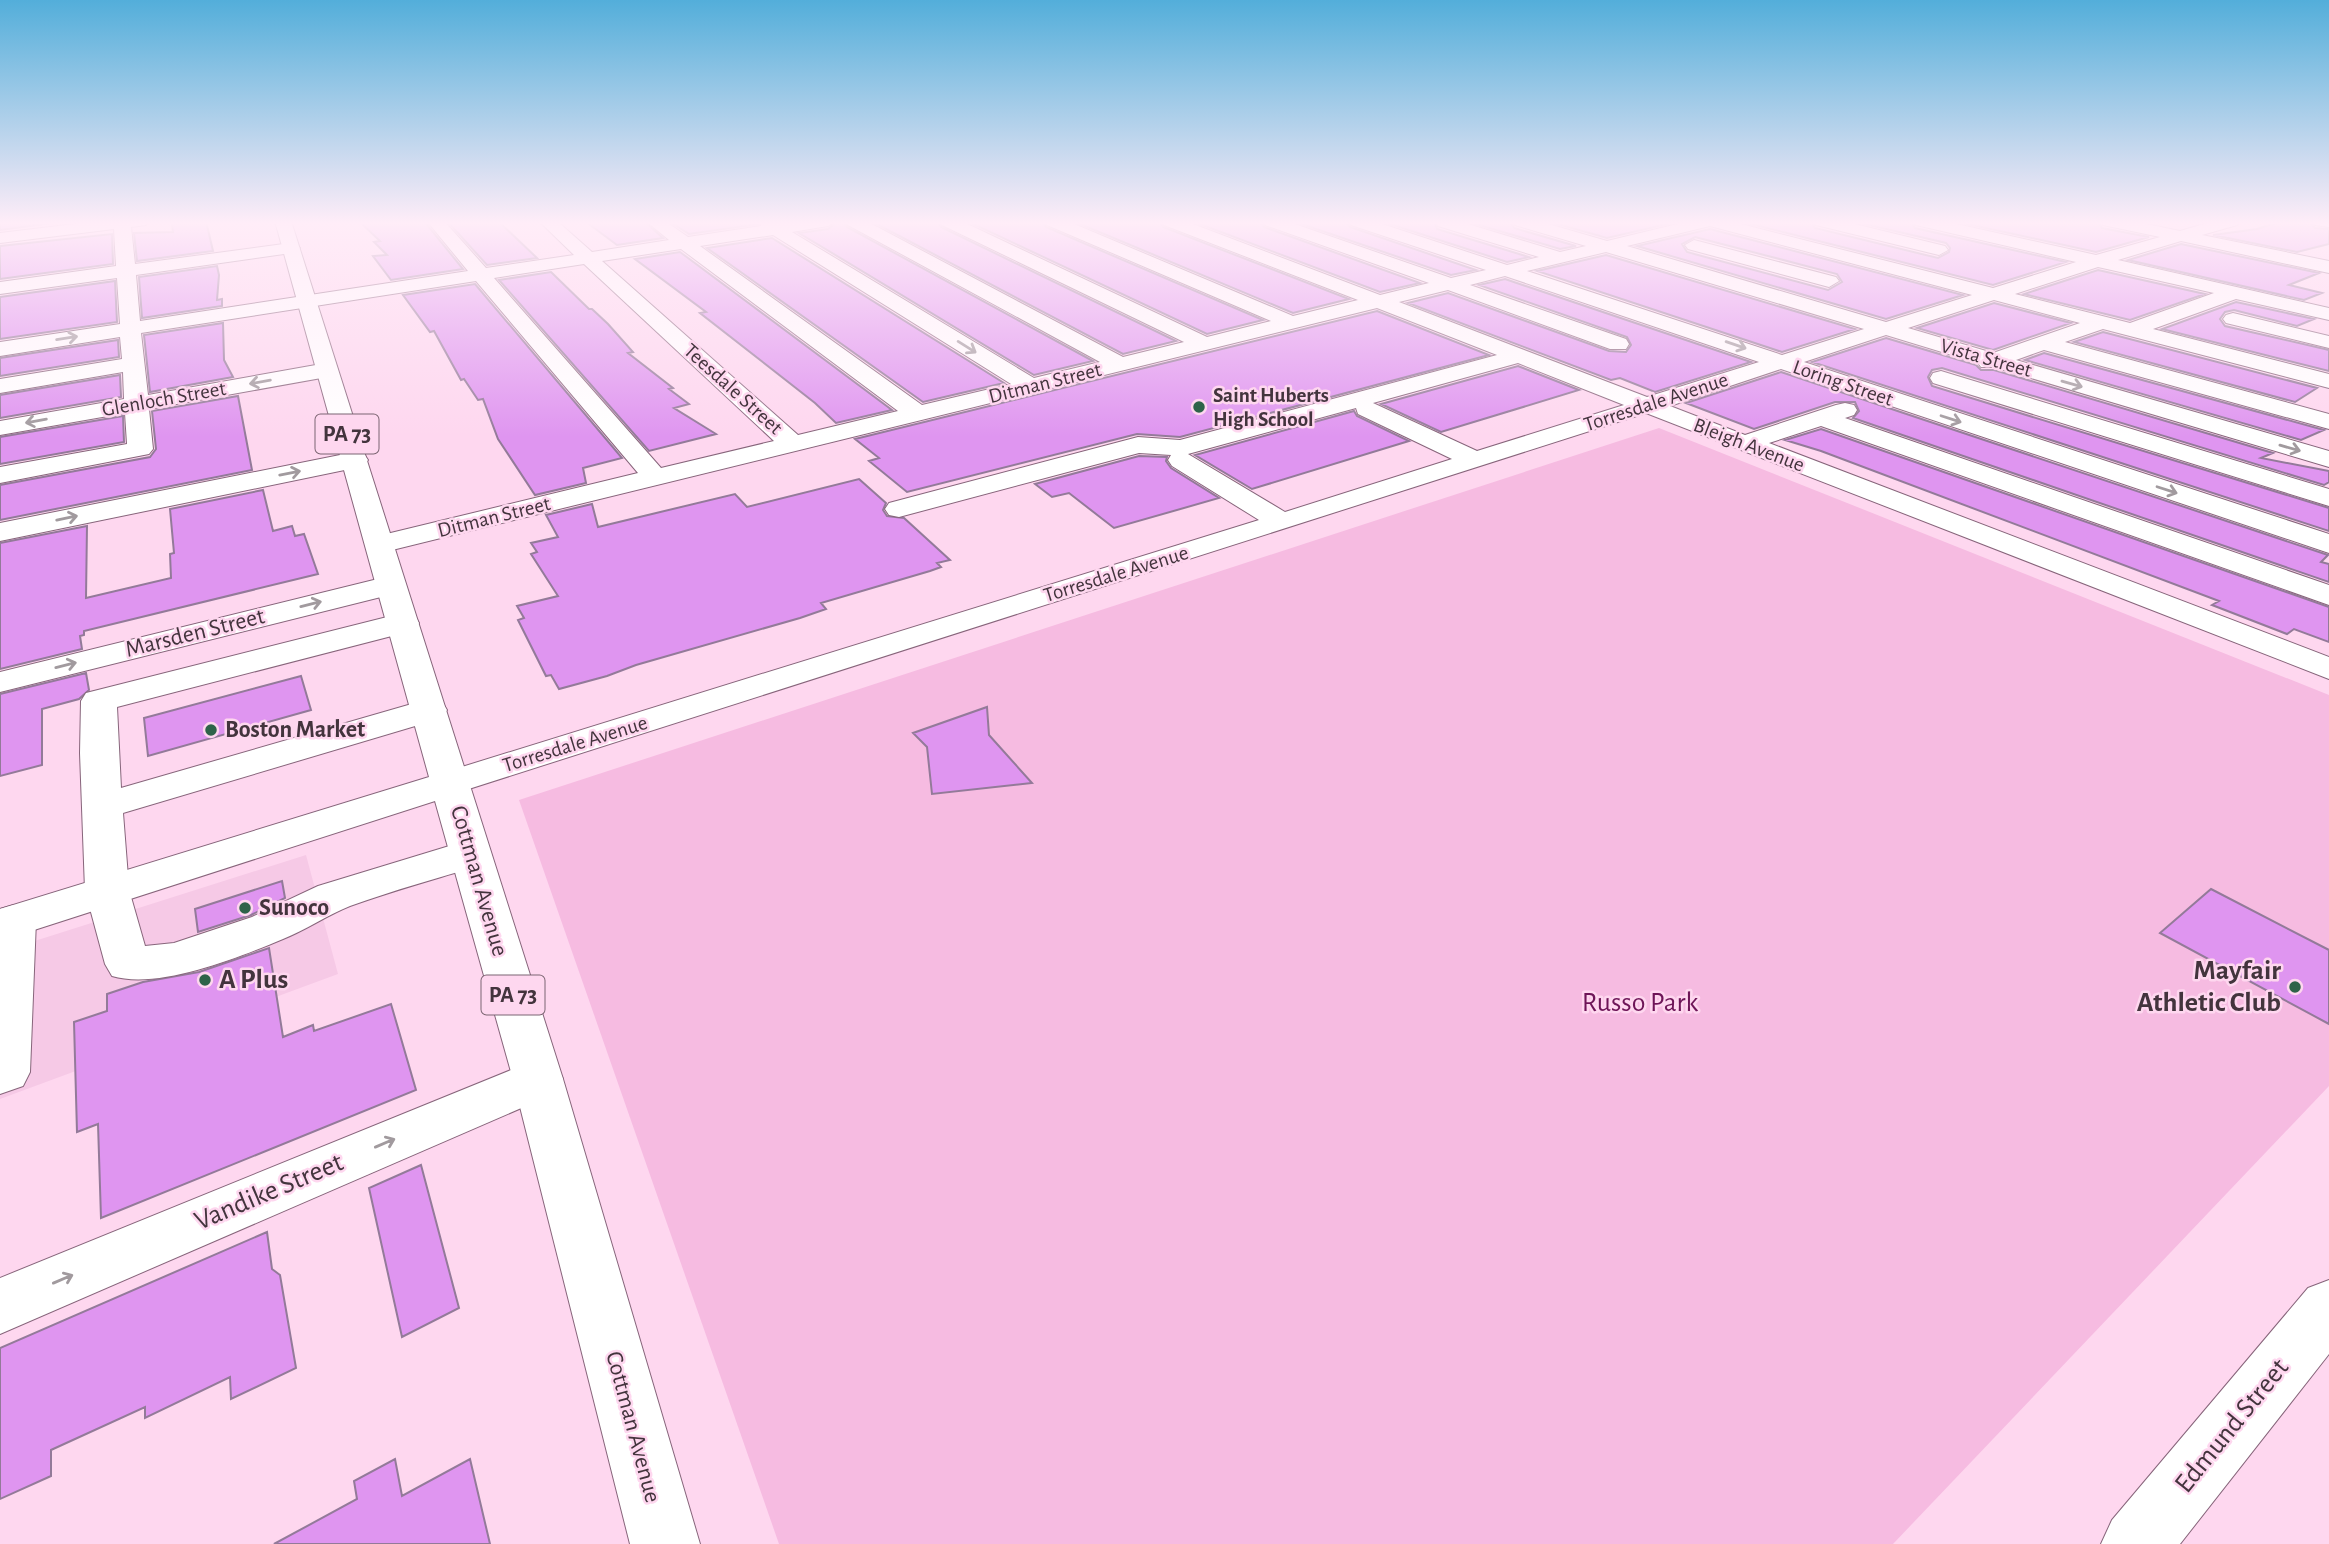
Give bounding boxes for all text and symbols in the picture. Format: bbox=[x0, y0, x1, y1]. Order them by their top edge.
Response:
one-way arrow bbox=[56, 331, 78, 344]
street label: Vista Street bbox=[1938, 335, 2034, 381]
one-way arrow bbox=[957, 339, 976, 354]
one-way arrow bbox=[1725, 339, 1747, 352]
street label: Teesdale Street bbox=[680, 340, 786, 439]
street label: Loring Street bbox=[1790, 356, 1896, 410]
street label: Ditman Street bbox=[986, 359, 1104, 407]
street label: Torresdale Avenue bbox=[1581, 369, 1731, 435]
one-way arrow bbox=[249, 375, 272, 389]
street label: Glenloch Street bbox=[100, 378, 228, 420]
one-way arrow bbox=[2060, 378, 2082, 391]
place label: Saint Huberts High School bbox=[1213, 385, 1329, 430]
marker: Saint Huberts High School bbox=[1191, 399, 1207, 415]
road number: PA 73 bbox=[316, 414, 378, 454]
street label: Bleigh Avenue bbox=[1691, 414, 1807, 476]
one-way arrow bbox=[1940, 414, 1962, 426]
one-way arrow bbox=[25, 415, 48, 428]
one-way arrow bbox=[2279, 442, 2301, 455]
one-way arrow bbox=[278, 466, 301, 480]
one-way arrow bbox=[2156, 485, 2178, 497]
street label: Ditman Street bbox=[435, 493, 553, 541]
one-way arrow bbox=[55, 511, 78, 525]
street label: Torresdale Avenue bbox=[1041, 542, 1191, 606]
one-way arrow bbox=[299, 597, 322, 610]
street label: Marsden Street bbox=[123, 604, 267, 662]
one-way arrow bbox=[54, 658, 77, 671]
street label: Torresdale Avenue bbox=[500, 712, 650, 776]
place label: Boston Market bbox=[225, 718, 365, 742]
marker: Boston Market bbox=[203, 722, 219, 738]
street label: Cottman Avenue bbox=[446, 803, 512, 959]
place label: Sunoco bbox=[259, 896, 329, 920]
marker: Sunoco bbox=[237, 900, 253, 916]
place label: Mayfair Athletic Club bbox=[2137, 957, 2281, 1017]
place label: A Plus bbox=[219, 966, 288, 994]
marker: A Plus bbox=[197, 972, 213, 988]
road number: PA 73 bbox=[482, 976, 544, 1014]
marker: Mayfair Athletic Club bbox=[2287, 979, 2303, 995]
park label: Russo Park bbox=[1582, 989, 1699, 1017]
one-way arrow bbox=[374, 1136, 396, 1149]
street label: Vandike Street bbox=[191, 1148, 347, 1236]
one-way arrow bbox=[52, 1272, 73, 1285]
street label: Cottman Avenue bbox=[601, 1349, 665, 1505]
street label: Edmund Street bbox=[2170, 1354, 2294, 1498]

